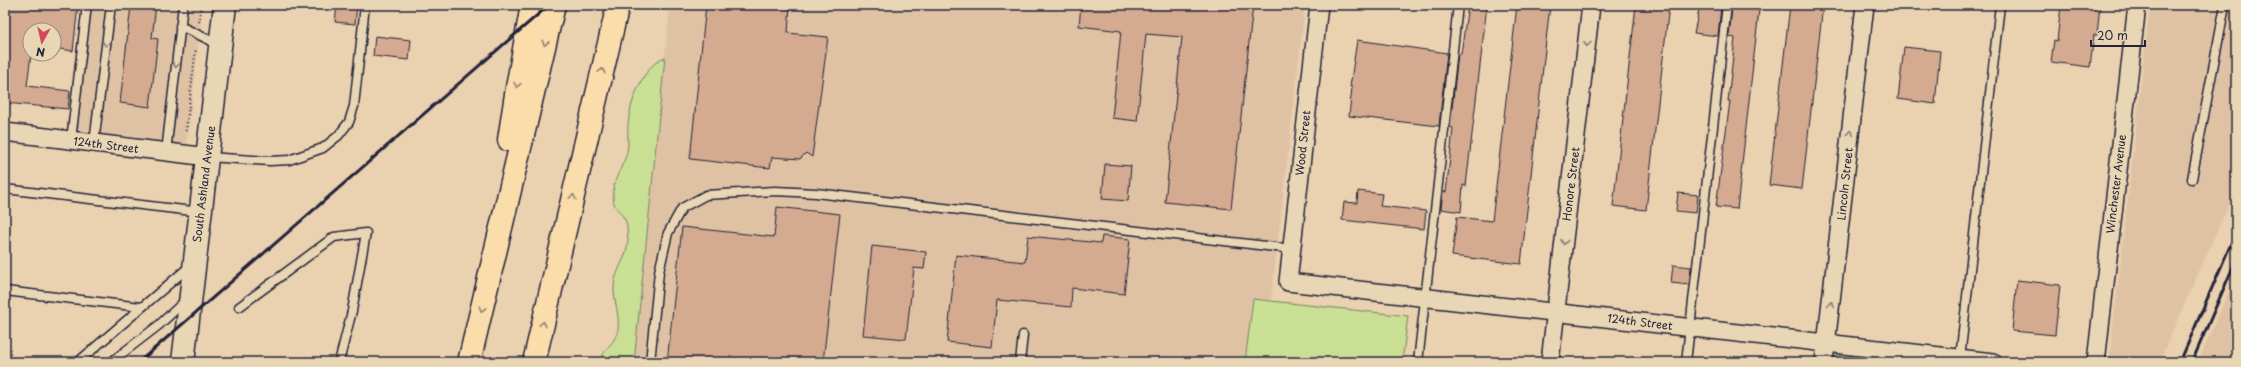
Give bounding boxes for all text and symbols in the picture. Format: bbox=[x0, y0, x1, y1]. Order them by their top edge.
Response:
north arrow bbox=[22, 22, 62, 62]
scale bar bbox=[2091, 22, 2145, 48]
text: 20 m bbox=[2097, 26, 2128, 44]
one-way arrow bbox=[542, 40, 550, 46]
one-way arrow bbox=[102, 41, 111, 47]
one-way arrow bbox=[1583, 41, 1592, 47]
text: N bbox=[35, 43, 46, 61]
one-way arrow bbox=[172, 62, 181, 68]
one-way arrow bbox=[598, 68, 606, 74]
one-way arrow bbox=[514, 81, 522, 88]
street label: Wood Street bbox=[1291, 109, 1314, 177]
street label: South Ashland Avenue bbox=[188, 125, 219, 243]
one-way arrow bbox=[1845, 130, 1854, 136]
street label: 124th Street bbox=[72, 132, 140, 157]
street label: Winchester Avenue bbox=[2101, 133, 2130, 235]
street label: Honore Street bbox=[1558, 145, 1584, 222]
street label: Lincoln Street bbox=[1832, 146, 1857, 221]
one-way arrow bbox=[568, 194, 576, 201]
one-way arrow bbox=[1560, 239, 1569, 246]
one-way arrow bbox=[1826, 301, 1835, 307]
one-way arrow bbox=[478, 305, 487, 312]
street label: 124th Street bbox=[1606, 309, 1674, 334]
one-way arrow bbox=[538, 321, 546, 327]

